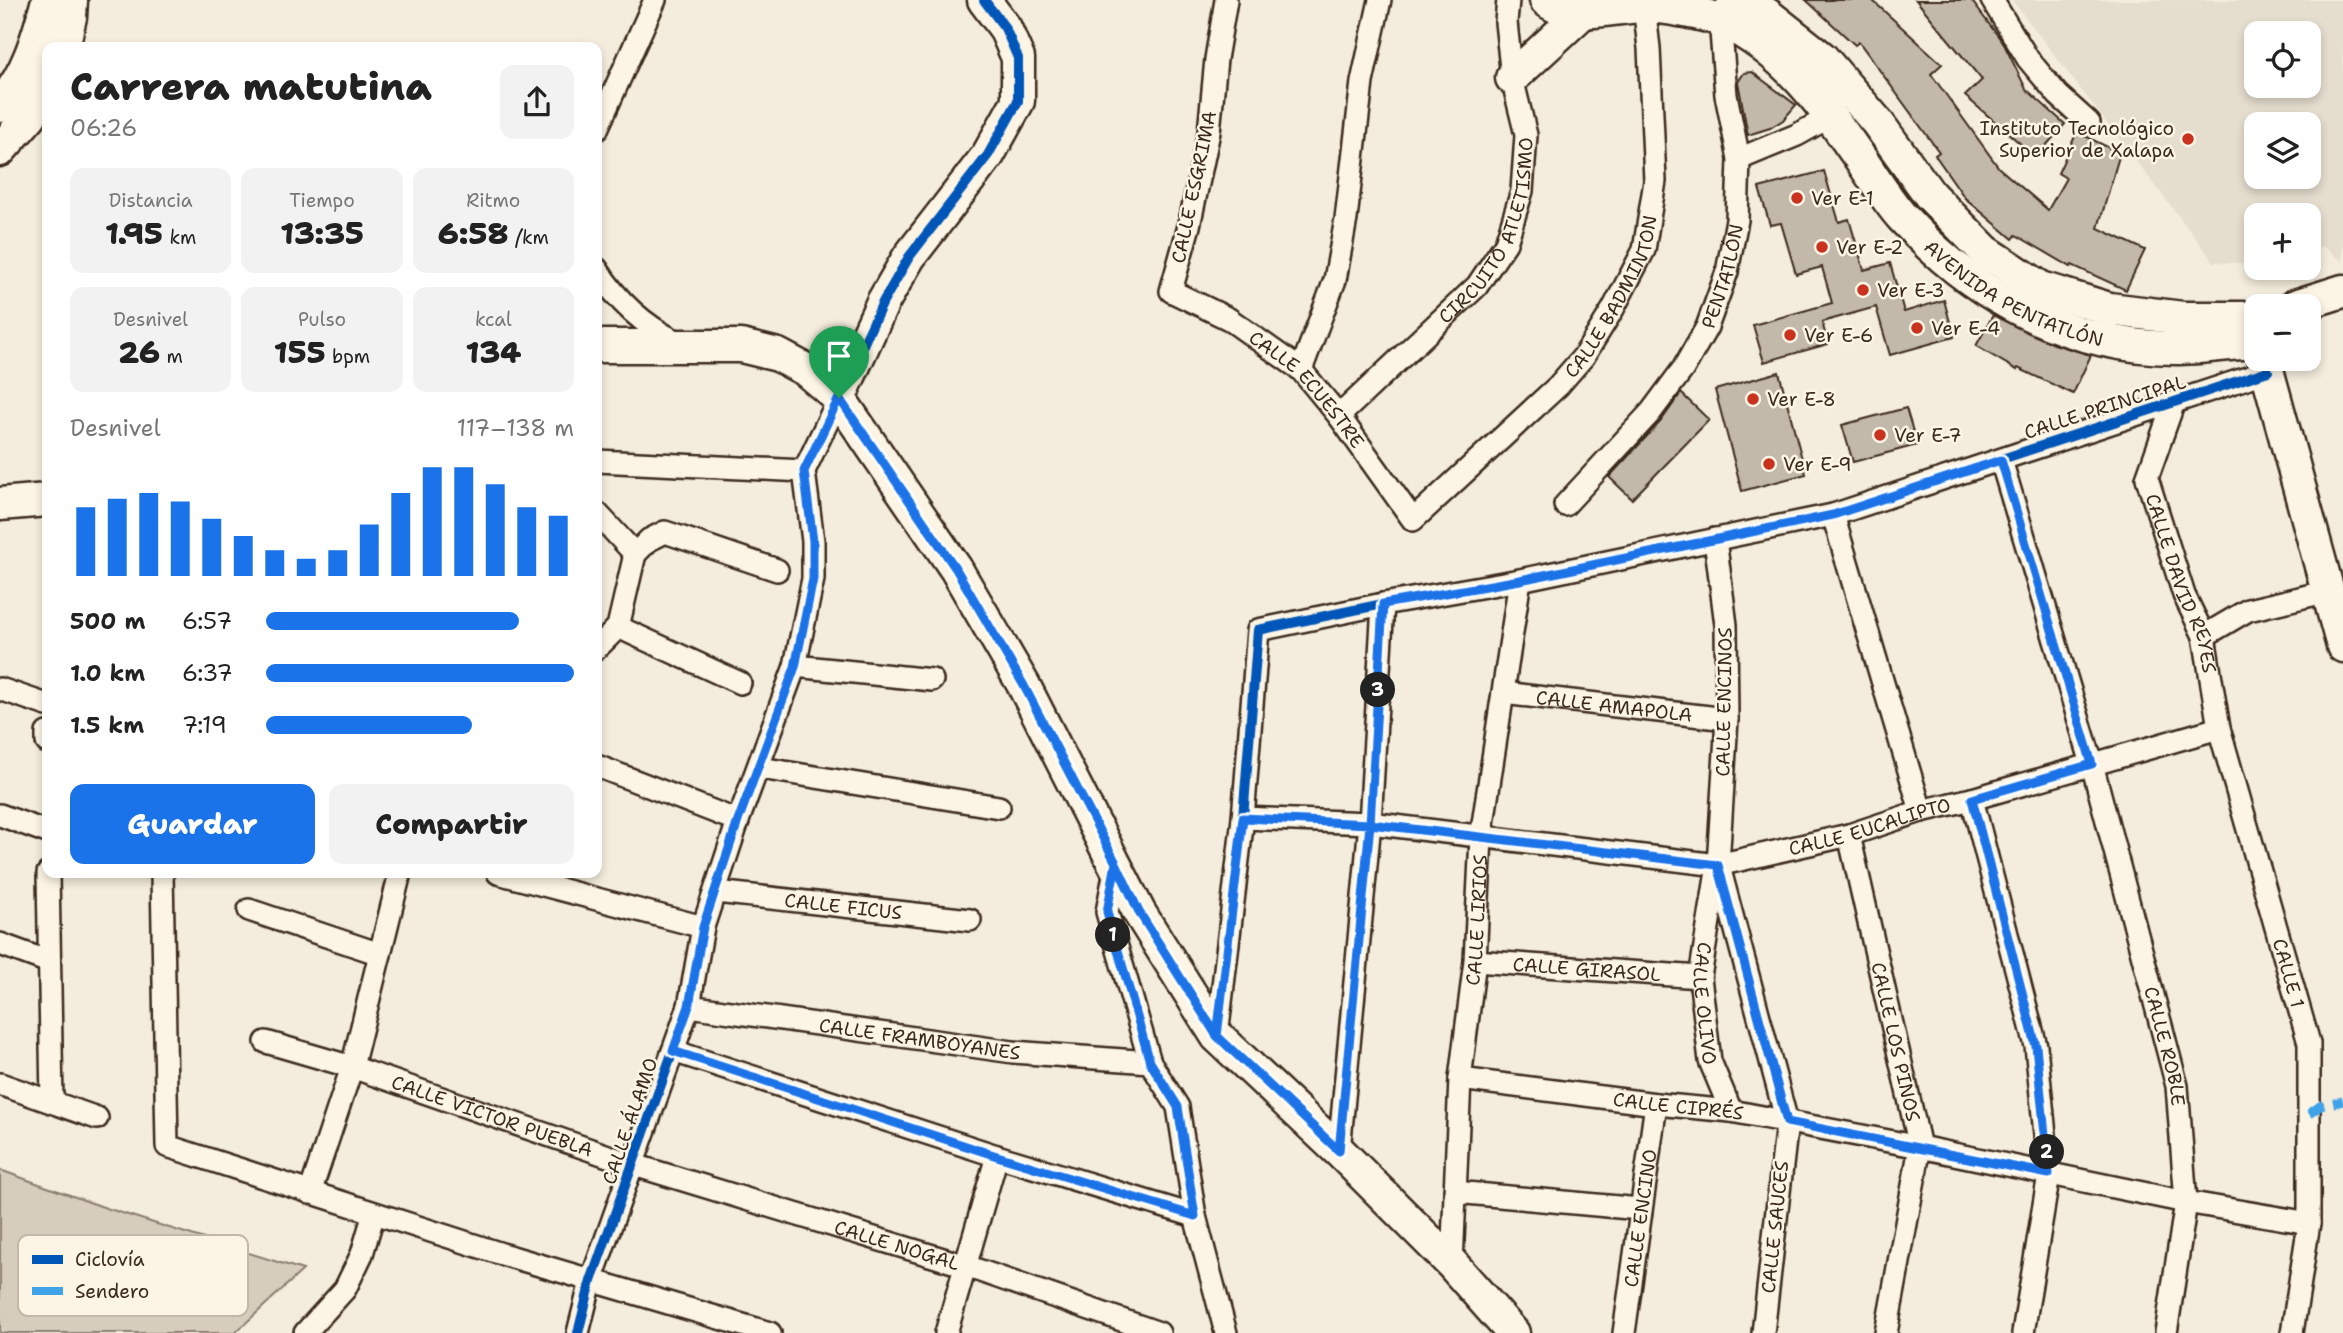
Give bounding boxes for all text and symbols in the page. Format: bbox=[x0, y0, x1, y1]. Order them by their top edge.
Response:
map controls bbox=[2244, 21, 2321, 371]
button: locate bbox=[2244, 21, 2321, 98]
text: Carrera matutina bbox=[70, 61, 432, 112]
button: share bbox=[500, 65, 574, 139]
street label: CALLE ESGRIMA bbox=[1166, 108, 1222, 265]
button: layers bbox=[2244, 112, 2321, 189]
text: 06:26 bbox=[70, 113, 137, 143]
place label: Instituto Tecnológico Superior de Xalapa bbox=[1980, 116, 2174, 163]
marker: Instituto Tecnológico Superior de Xalapa bbox=[2180, 131, 2196, 147]
street label: CIRCUITO ATLETISMO bbox=[1433, 136, 1538, 329]
place label: Ver E-1 bbox=[1811, 186, 1874, 211]
text: Distancia bbox=[109, 188, 193, 213]
text: Tiempo bbox=[289, 188, 355, 213]
text: Ritmo bbox=[466, 188, 520, 213]
marker: Ver E-1 bbox=[1789, 190, 1805, 206]
button: + bbox=[2244, 203, 2321, 280]
text: 1.95 bbox=[105, 213, 163, 254]
text: 13:35 bbox=[280, 213, 364, 254]
text: 6:58 bbox=[438, 213, 509, 254]
street label: CALLE BADMINTON bbox=[1558, 213, 1662, 383]
street label: PENTATLÓN bbox=[1695, 222, 1748, 332]
text: km bbox=[163, 225, 196, 250]
text: /km bbox=[509, 225, 549, 250]
street label: AVENIDA PENTATLÓN bbox=[1919, 234, 2106, 352]
place label: Ver E-2 bbox=[1836, 235, 1903, 260]
marker: Ver E-2 bbox=[1814, 239, 1830, 255]
place label: Ver E-3 bbox=[1877, 278, 1945, 303]
marker: Ver E-3 bbox=[1855, 282, 1871, 298]
button: − bbox=[2244, 294, 2321, 371]
text: Desnivel bbox=[113, 307, 188, 332]
text: Pulso bbox=[298, 307, 346, 332]
text: kcal bbox=[475, 307, 512, 332]
place label: Ver E-4 bbox=[1931, 316, 2000, 341]
marker: Ver E-4 bbox=[1909, 320, 1925, 336]
place label: Ver E-6 bbox=[1804, 323, 1873, 348]
street label: CALLE ECUESTRE bbox=[1244, 325, 1370, 453]
pin bbox=[809, 326, 869, 398]
marker: Ver E-6 bbox=[1782, 327, 1798, 343]
text: 26 bbox=[118, 332, 160, 373]
text: 155 bbox=[274, 332, 326, 373]
text: 134 bbox=[465, 332, 521, 373]
icon: arrive bbox=[820, 337, 858, 375]
text: m bbox=[160, 344, 183, 369]
text: bpm bbox=[326, 344, 370, 369]
street label: CALLE PRINCIPAL bbox=[2021, 369, 2189, 445]
place label: Ver E-8 bbox=[1767, 387, 1836, 412]
marker: Ver E-8 bbox=[1745, 391, 1761, 407]
text: Desnivel bbox=[70, 413, 161, 443]
text: 117–138 m bbox=[457, 413, 574, 443]
place label: Ver E-7 bbox=[1894, 423, 1962, 448]
marker: Ver E-7 bbox=[1872, 427, 1888, 443]
place label: Ver E-9 bbox=[1783, 452, 1851, 477]
marker: Ver E-9 bbox=[1761, 456, 1777, 472]
street label: CALLE DAVID REYES bbox=[2140, 490, 2222, 675]
text: 500 m bbox=[70, 606, 145, 636]
text: 6:57 bbox=[182, 606, 232, 636]
street label: CALLE ENCINOS bbox=[1710, 627, 1738, 777]
text: 1.0 km bbox=[70, 658, 145, 688]
text: 6:37 bbox=[182, 658, 233, 688]
pin: 3 bbox=[1360, 672, 1396, 708]
text: 3 bbox=[1371, 677, 1384, 702]
street label: CALLE AMAPOLA bbox=[1535, 684, 1694, 727]
text: 1.5 km bbox=[70, 710, 144, 740]
text: 7:19 bbox=[182, 710, 227, 740]
button: Guardar bbox=[70, 784, 315, 864]
button: Compartir bbox=[329, 784, 574, 864]
street label: CALLE EUCALIPTO bbox=[1786, 792, 1953, 861]
street label: CALLE LIRIOS bbox=[1459, 854, 1493, 987]
street label: CALLE FICUS bbox=[783, 887, 903, 925]
pin: 1 bbox=[1096, 918, 1130, 953]
text: 1 bbox=[1108, 922, 1117, 947]
street label: CALLE 1 bbox=[2267, 935, 2311, 1011]
street label: CALLE OLIVO bbox=[1688, 941, 1723, 1066]
street label: CALLE GIRASOL bbox=[1512, 951, 1662, 987]
street label: CALLE LOS PINOS bbox=[1866, 960, 1926, 1124]
street label: CALLE ROBLE bbox=[2139, 984, 2191, 1107]
street label: CALLE FRAMBOYANES bbox=[817, 1012, 1021, 1065]
street label: CALLE ÁLAMO bbox=[596, 1054, 663, 1188]
street label: CALLE VÍCTOR PUEBLA bbox=[388, 1069, 596, 1162]
street label: CALLE CIPRÉS bbox=[1612, 1086, 1746, 1126]
pin: 2 bbox=[2030, 1134, 2064, 1170]
text: 2 bbox=[2040, 1139, 2053, 1164]
street label: CALLE ENCINO bbox=[1618, 1148, 1662, 1289]
street label: CALLE SAUCES bbox=[1756, 1159, 1794, 1295]
street label: CALLE NOGAL bbox=[831, 1214, 963, 1276]
legend bbox=[18, 1235, 248, 1316]
text: Ciclovía bbox=[75, 1247, 145, 1272]
text: Sendero bbox=[75, 1279, 149, 1304]

